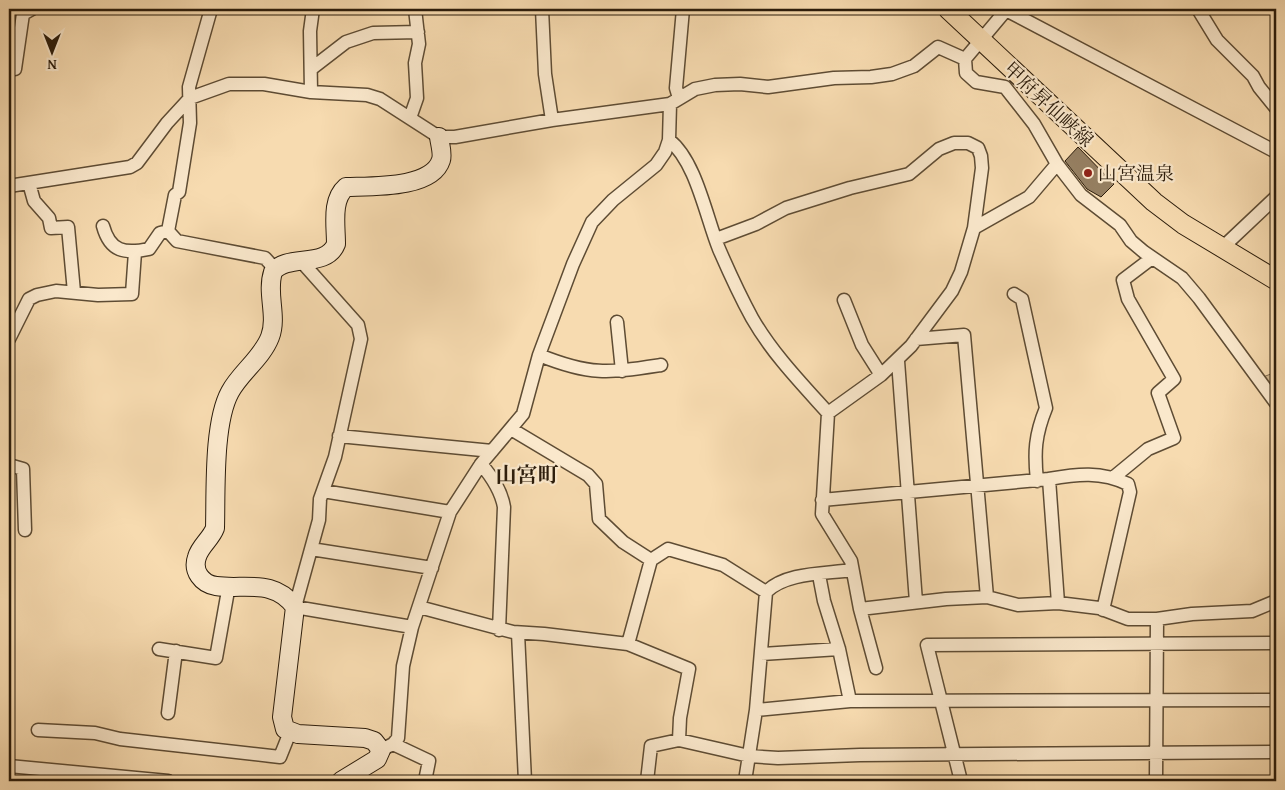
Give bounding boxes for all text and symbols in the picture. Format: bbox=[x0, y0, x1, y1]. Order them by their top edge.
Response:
north arrow bbox=[28, 28, 78, 78]
text: N bbox=[47, 55, 57, 75]
street label: 甲府昇仙峡線 bbox=[998, 55, 1100, 153]
place label: 山宮温泉 bbox=[1098, 159, 1174, 187]
marker: 山宮温泉 bbox=[1082, 167, 1094, 179]
district label: 山宮町 bbox=[496, 459, 559, 490]

